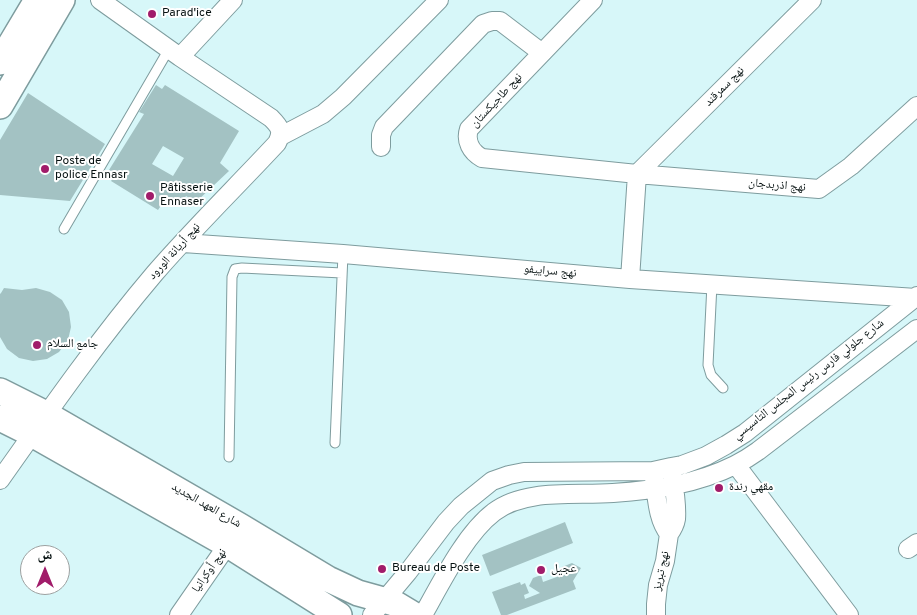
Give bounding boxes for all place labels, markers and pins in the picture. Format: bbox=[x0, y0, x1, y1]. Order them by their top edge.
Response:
place label: Parad'ice bbox=[162, 7, 212, 21]
marker: Parad'ice bbox=[146, 8, 158, 20]
place label: Poste de police Ennasr bbox=[55, 155, 128, 183]
marker: Poste de police Ennasr bbox=[39, 163, 51, 175]
place label: Pâtisserie Ennaser bbox=[160, 182, 213, 210]
marker: Pâtisserie Ennaser bbox=[144, 190, 156, 202]
place label: جامع السلام bbox=[47, 338, 98, 352]
marker: جامع السلام bbox=[31, 339, 43, 351]
place label: مقهي رندة bbox=[729, 481, 773, 495]
marker: مقهي رندة bbox=[713, 482, 725, 494]
place label: Bureau de Poste bbox=[392, 562, 480, 576]
marker: Bureau de Poste bbox=[376, 563, 388, 575]
place label: عجيل bbox=[551, 563, 576, 577]
marker: عجيل bbox=[535, 564, 547, 576]

